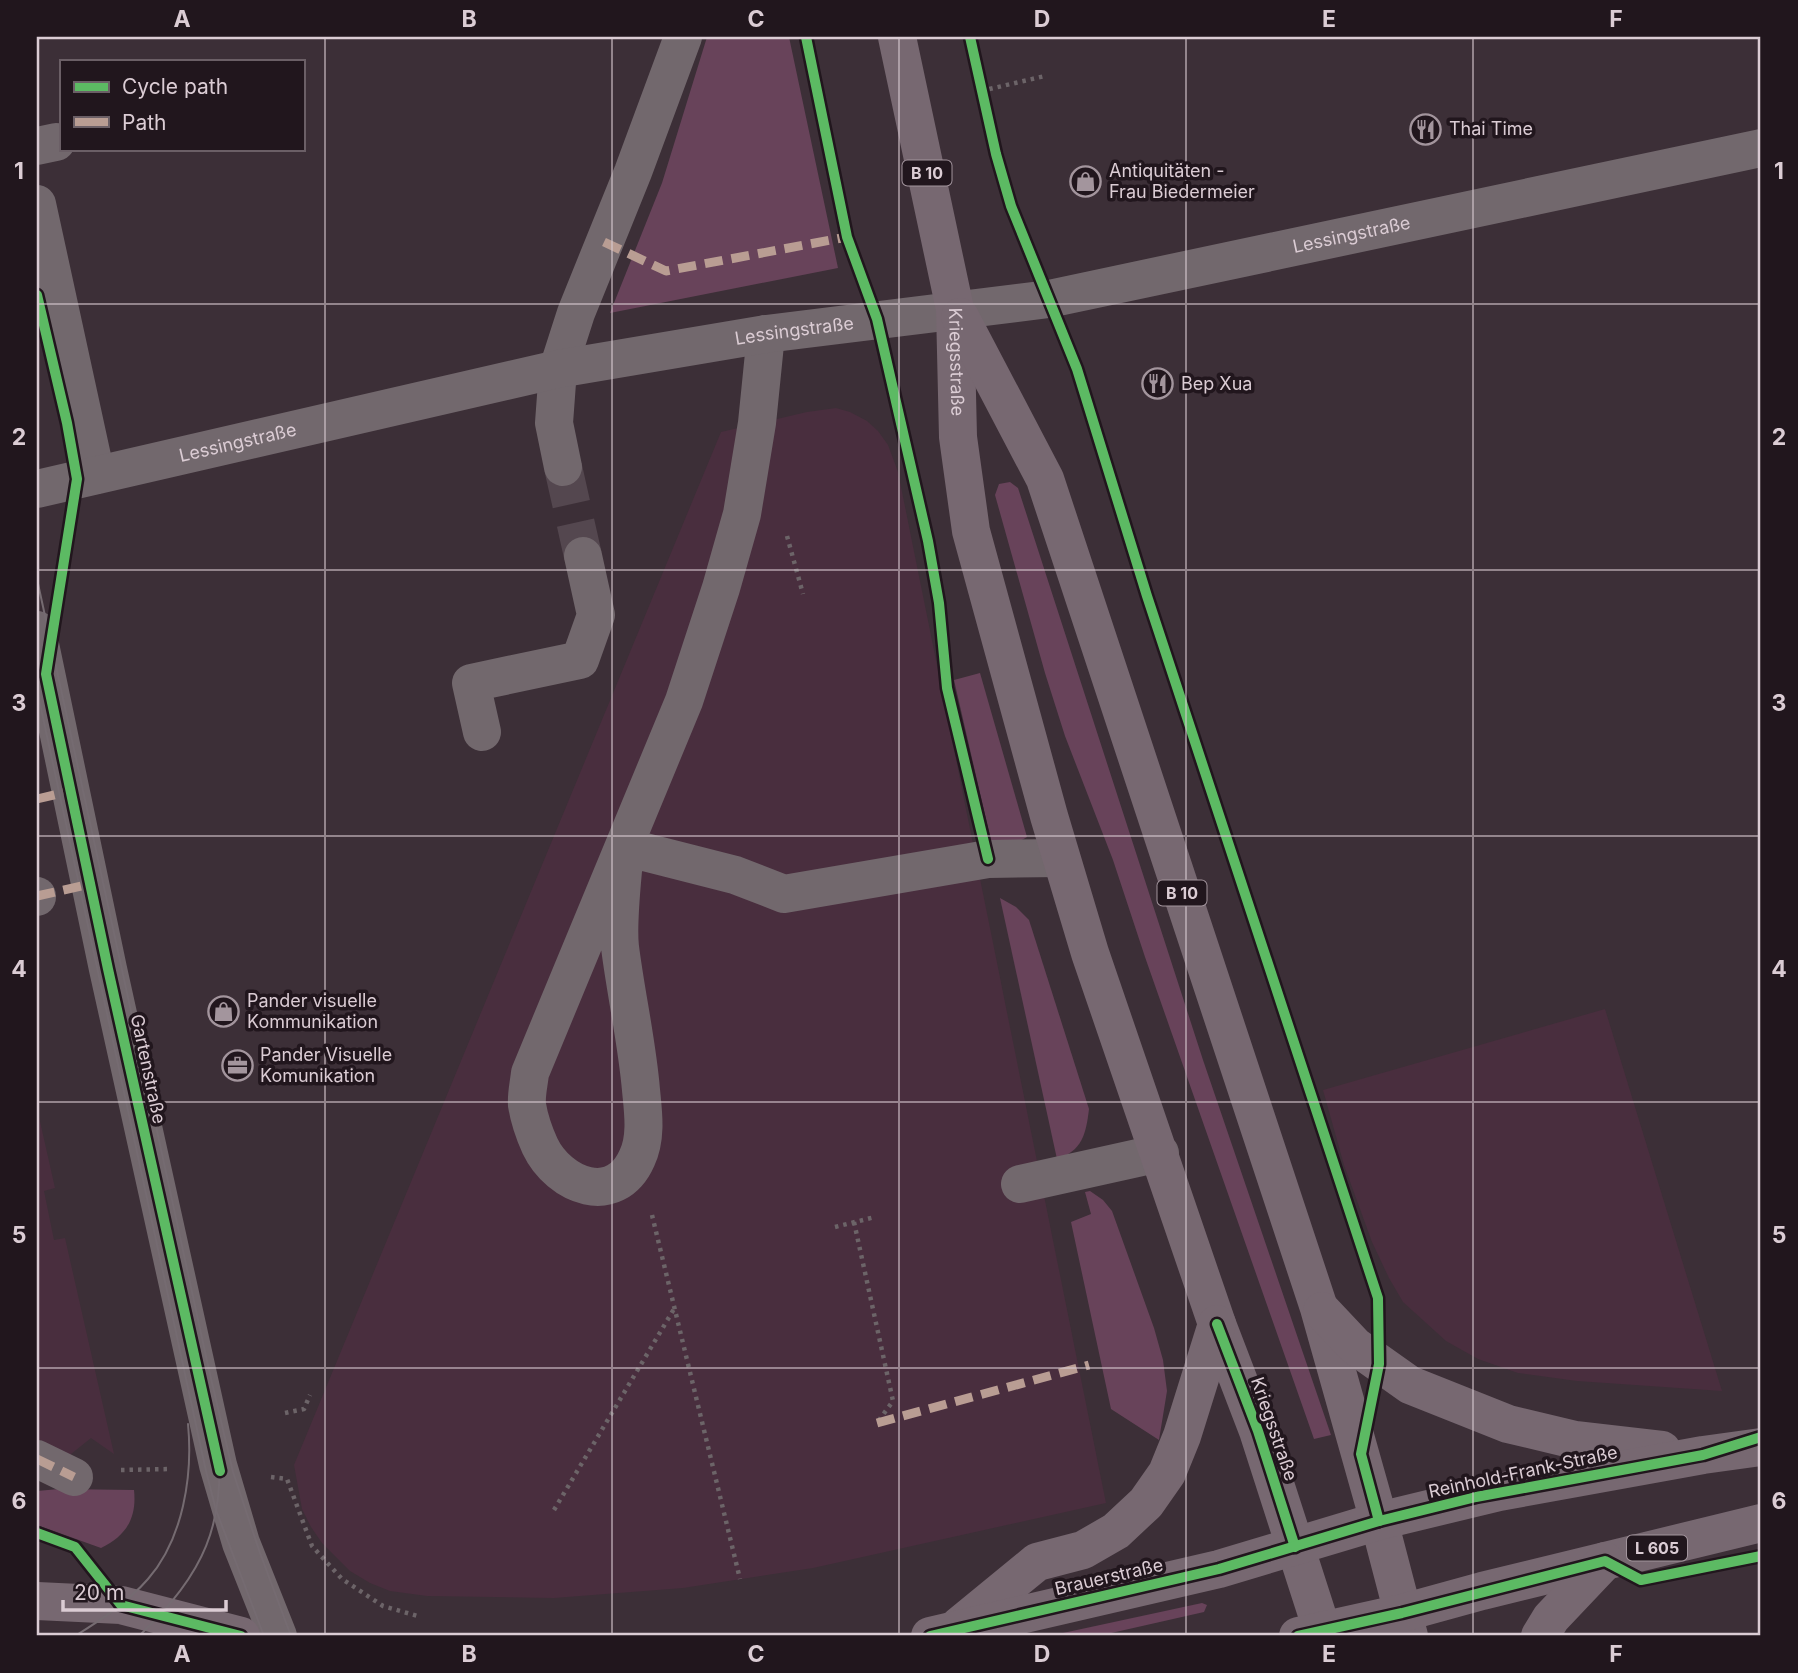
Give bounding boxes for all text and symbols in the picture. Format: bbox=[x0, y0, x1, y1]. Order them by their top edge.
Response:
text: A bbox=[173, 5, 191, 33]
text: B bbox=[461, 5, 477, 33]
text: C bbox=[747, 5, 765, 33]
text: D bbox=[1034, 5, 1050, 33]
text: E bbox=[1322, 5, 1336, 33]
text: F bbox=[1609, 5, 1623, 33]
legend bbox=[60, 60, 304, 150]
text: Cycle path bbox=[122, 74, 228, 99]
text: Path bbox=[122, 110, 167, 135]
restaurant icon: Thai Time bbox=[1409, 112, 1443, 146]
place label: Thai Time bbox=[1449, 118, 1533, 139]
text: 1 bbox=[14, 157, 24, 185]
text: 1 bbox=[1774, 157, 1784, 185]
road number: B 10 bbox=[902, 160, 951, 186]
place label: Antiquitäten - Frau Biedermeier bbox=[1109, 160, 1255, 202]
shop icon: Antiquitäten - Frau Biedermeier bbox=[1069, 164, 1103, 198]
street label: Lessingstraße bbox=[1291, 212, 1412, 257]
street label: Kriegsstraße bbox=[945, 307, 969, 416]
street label: Lessingstraße bbox=[733, 312, 855, 349]
restaurant icon: Bep Xua bbox=[1141, 367, 1175, 401]
place label: Bep Xua bbox=[1181, 373, 1252, 394]
street label: Lessingstraße bbox=[177, 419, 298, 466]
text: 2 bbox=[12, 423, 26, 451]
text: 2 bbox=[1772, 423, 1786, 451]
text: 3 bbox=[12, 689, 26, 717]
text: 3 bbox=[1772, 689, 1786, 717]
road number: B 10 bbox=[1158, 880, 1206, 906]
text: 4 bbox=[11, 955, 27, 983]
text: 4 bbox=[1771, 955, 1787, 983]
place label: Pander visuelle Kommunikation bbox=[247, 990, 378, 1032]
shop icon: Pander visuelle Kommunikation bbox=[207, 994, 241, 1028]
street label: Gartenstraße bbox=[127, 1012, 170, 1126]
place label: Pander Visuelle Komunikation bbox=[260, 1044, 392, 1086]
office icon: Pander Visuelle Komunikation bbox=[220, 1048, 254, 1082]
text: 5 bbox=[12, 1221, 26, 1249]
text: 5 bbox=[1772, 1221, 1786, 1249]
street label: Kriegsstraße bbox=[1247, 1374, 1302, 1484]
street label: Reinhold-Frank-Straße bbox=[1426, 1441, 1619, 1502]
text: 6 bbox=[12, 1487, 26, 1515]
text: 6 bbox=[1772, 1487, 1786, 1515]
road number: L 605 bbox=[1627, 1536, 1687, 1560]
street label: Brauerstraße bbox=[1053, 1554, 1165, 1599]
scale bar bbox=[63, 1568, 226, 1612]
text: 20 m bbox=[74, 1580, 124, 1605]
text: A bbox=[173, 1640, 191, 1668]
text: B bbox=[461, 1640, 477, 1668]
text: C bbox=[747, 1640, 765, 1668]
text: D bbox=[1034, 1640, 1050, 1668]
text: E bbox=[1322, 1640, 1336, 1668]
text: F bbox=[1609, 1640, 1623, 1668]

